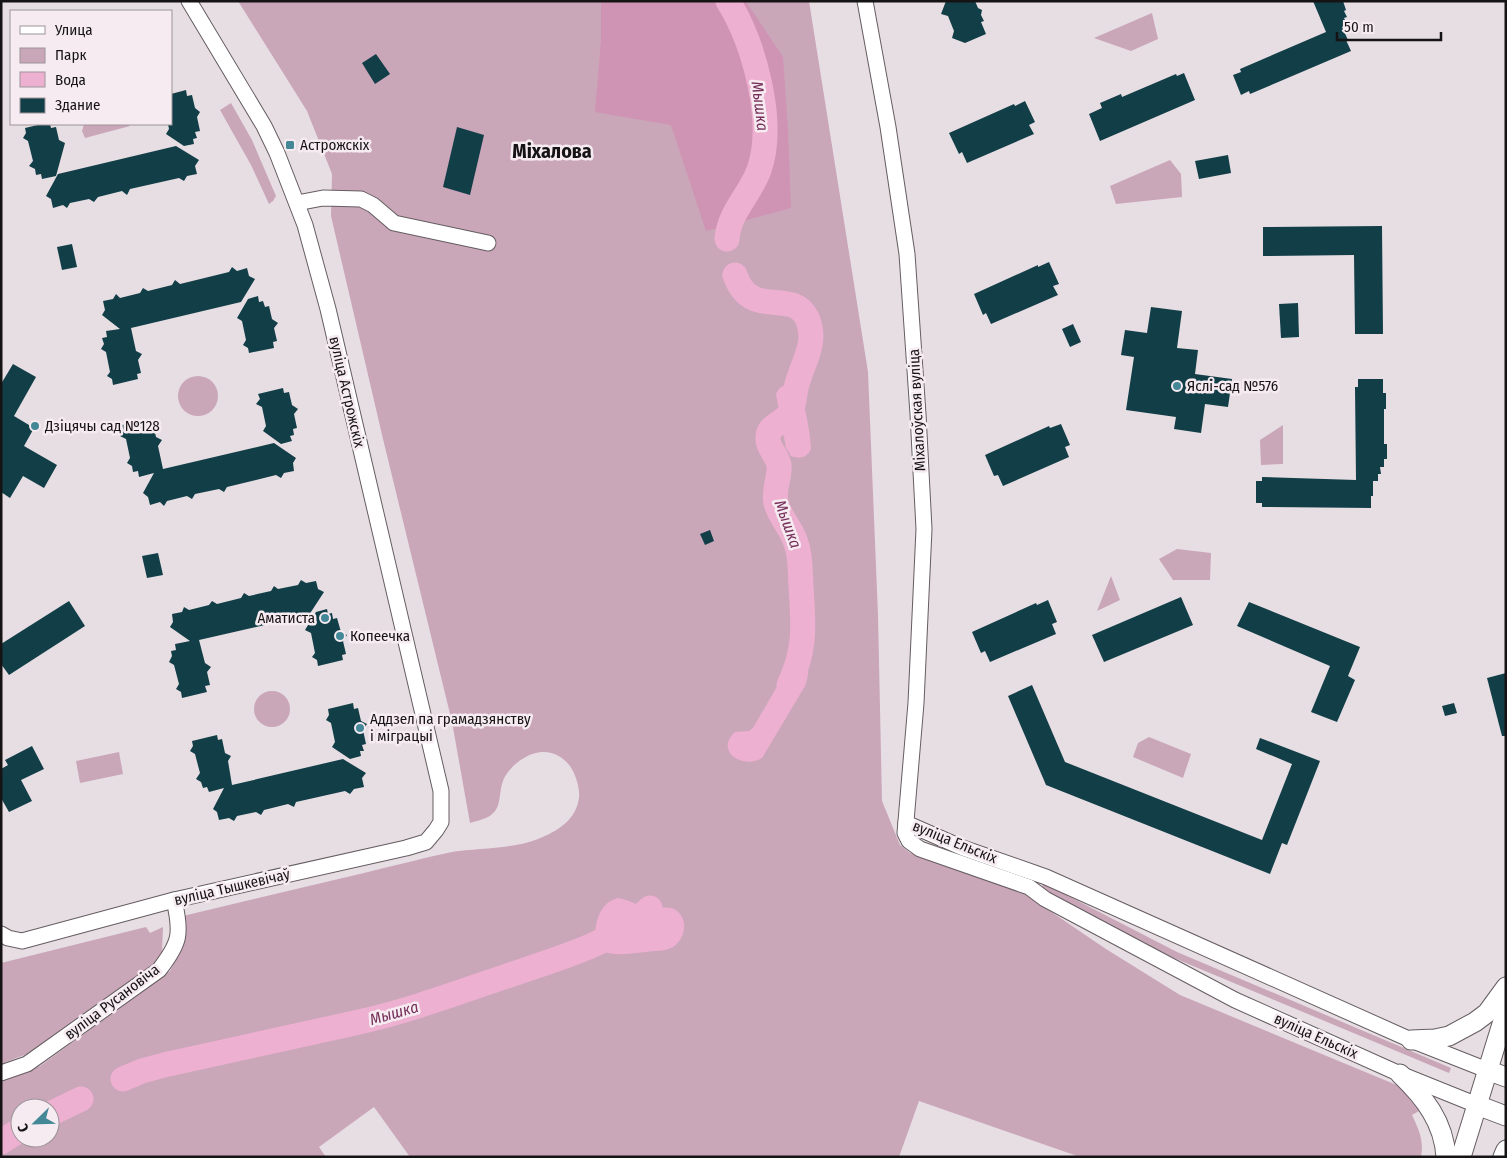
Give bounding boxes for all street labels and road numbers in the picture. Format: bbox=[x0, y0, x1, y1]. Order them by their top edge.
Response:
street label: вуліца Астрожскіх bbox=[325, 335, 369, 450]
street label: Міхалоўская вуліца bbox=[905, 348, 929, 472]
street label: вуліца Ельскіх bbox=[910, 817, 1000, 867]
street label: вуліца Тышкевічаў bbox=[172, 865, 292, 909]
street label: вуліца Русановіча bbox=[61, 960, 163, 1044]
street label: вуліца Ельскіх bbox=[1271, 1010, 1361, 1063]

